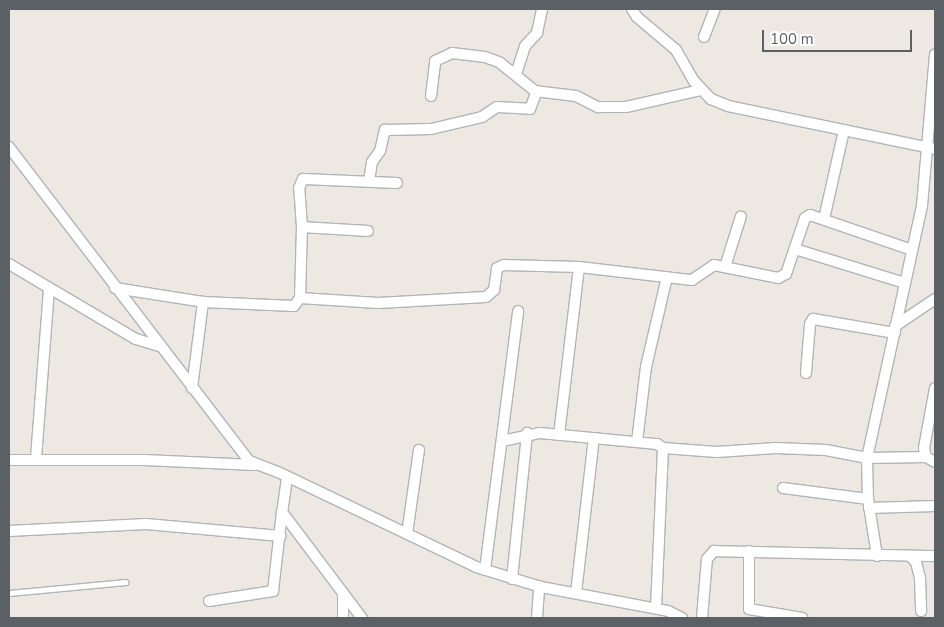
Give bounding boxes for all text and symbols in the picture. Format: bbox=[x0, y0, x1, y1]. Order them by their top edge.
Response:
scale bar bbox=[764, 20, 914, 52]
text: 100 m bbox=[770, 29, 814, 49]

